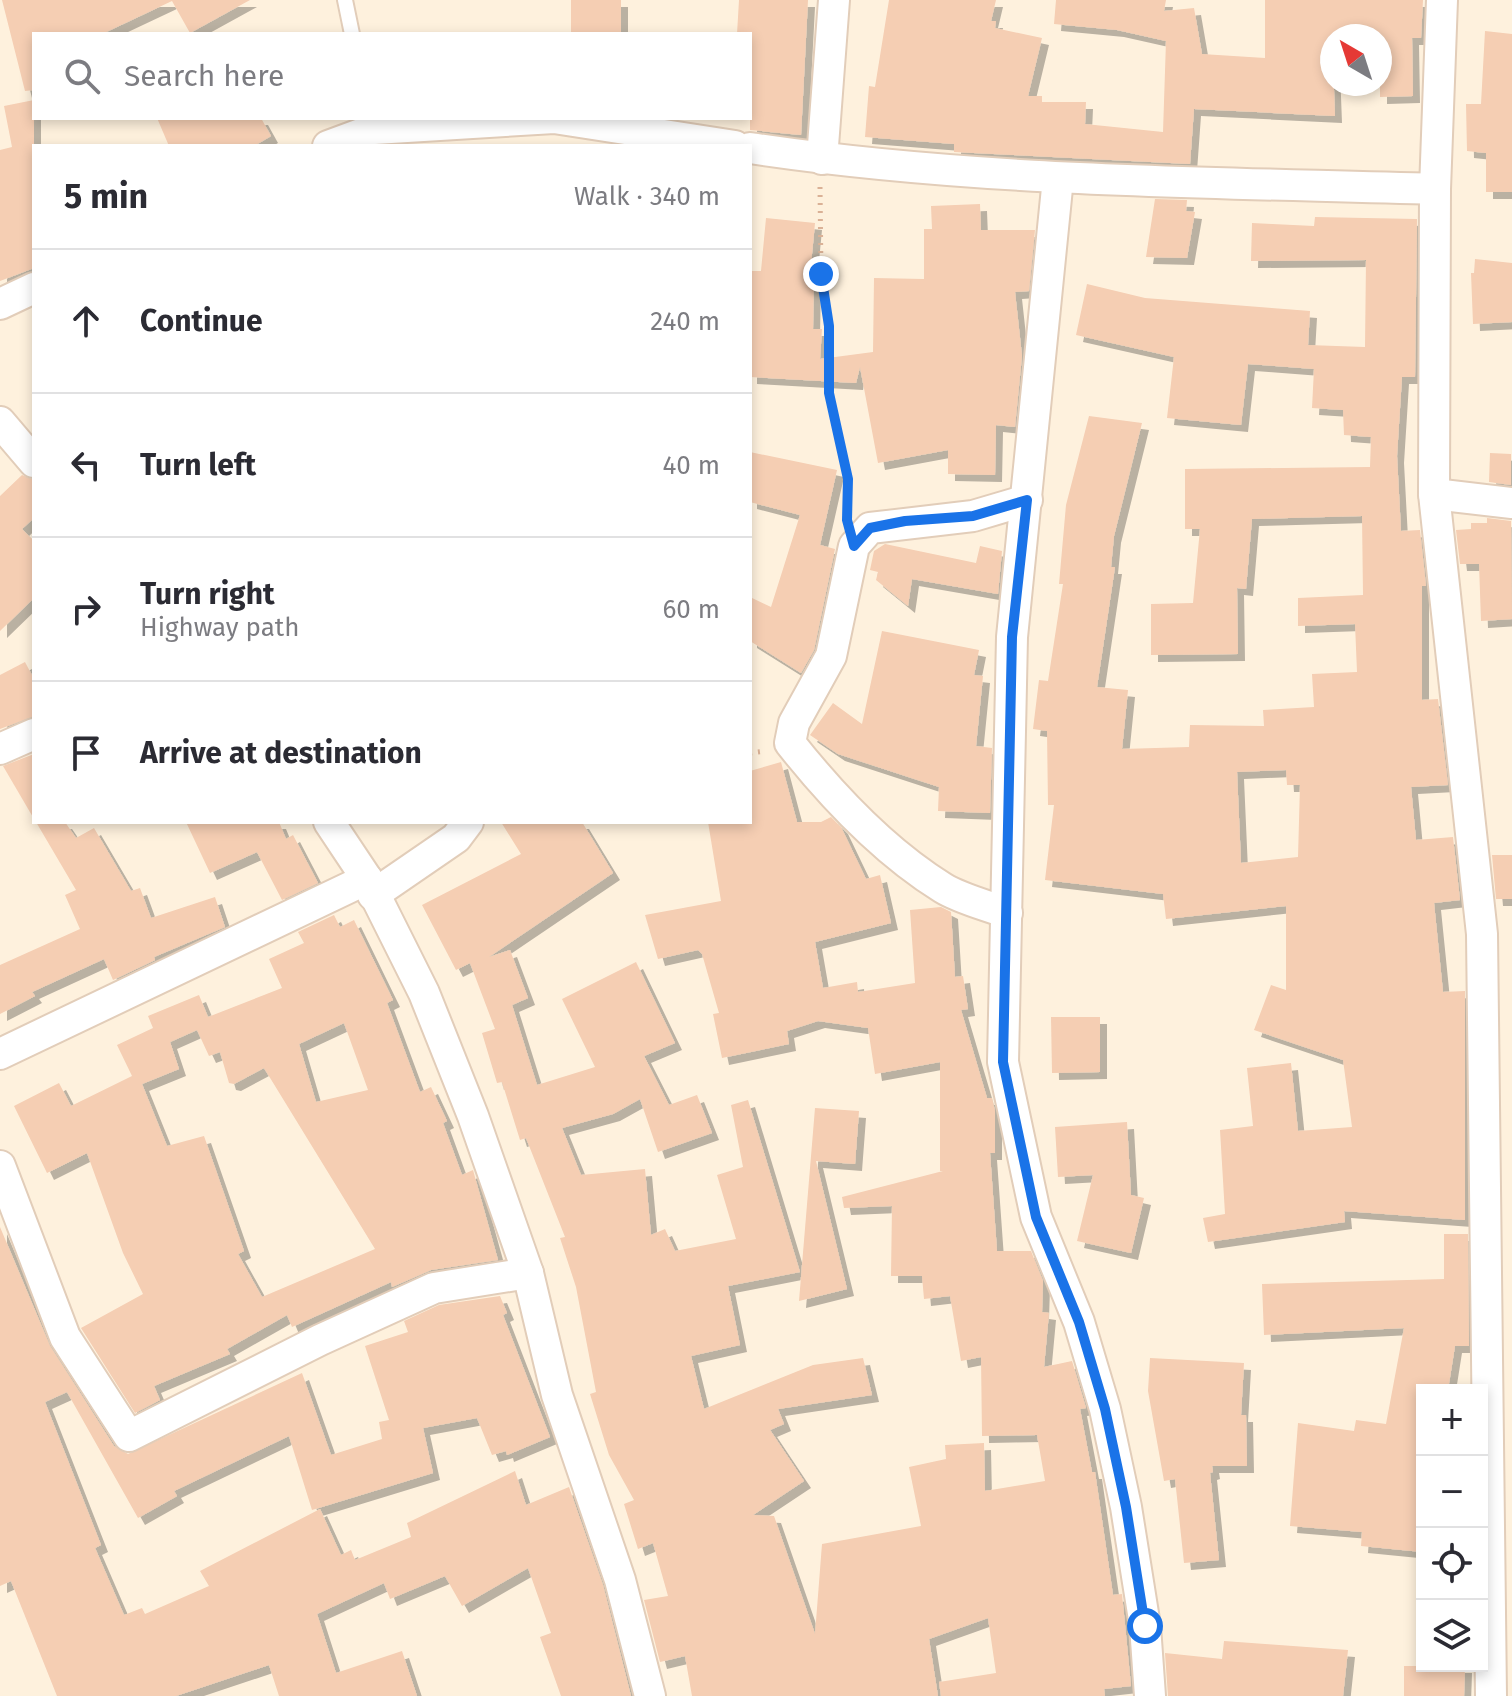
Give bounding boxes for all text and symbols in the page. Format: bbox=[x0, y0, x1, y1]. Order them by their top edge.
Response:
north arrow bbox=[1320, 24, 1392, 96]
search box bbox=[32, 32, 752, 120]
icon: search bbox=[60, 54, 104, 98]
text: Search here bbox=[124, 58, 284, 94]
text: 5 min bbox=[64, 176, 148, 217]
text: Walk · 340 m bbox=[574, 181, 720, 212]
route end bbox=[803, 256, 839, 292]
icon: ahead bbox=[64, 299, 108, 343]
text: Continue bbox=[140, 303, 263, 339]
text: 240 m bbox=[650, 306, 720, 337]
icon: left bbox=[64, 443, 108, 487]
text: Turn left bbox=[140, 447, 256, 483]
text: 40 m bbox=[662, 450, 720, 481]
text: Turn right bbox=[140, 576, 275, 612]
icon: right bbox=[64, 587, 108, 631]
text: 60 m bbox=[662, 594, 720, 625]
text: Highway path bbox=[140, 612, 299, 643]
icon: arrive bbox=[64, 731, 108, 775]
text: Arrive at destination bbox=[140, 735, 422, 771]
map controls bbox=[1416, 1384, 1488, 1672]
button: + bbox=[1416, 1384, 1488, 1456]
button: − bbox=[1416, 1456, 1488, 1528]
button: locate bbox=[1416, 1528, 1488, 1600]
button: layers bbox=[1416, 1600, 1488, 1672]
route start bbox=[1127, 1608, 1163, 1644]

